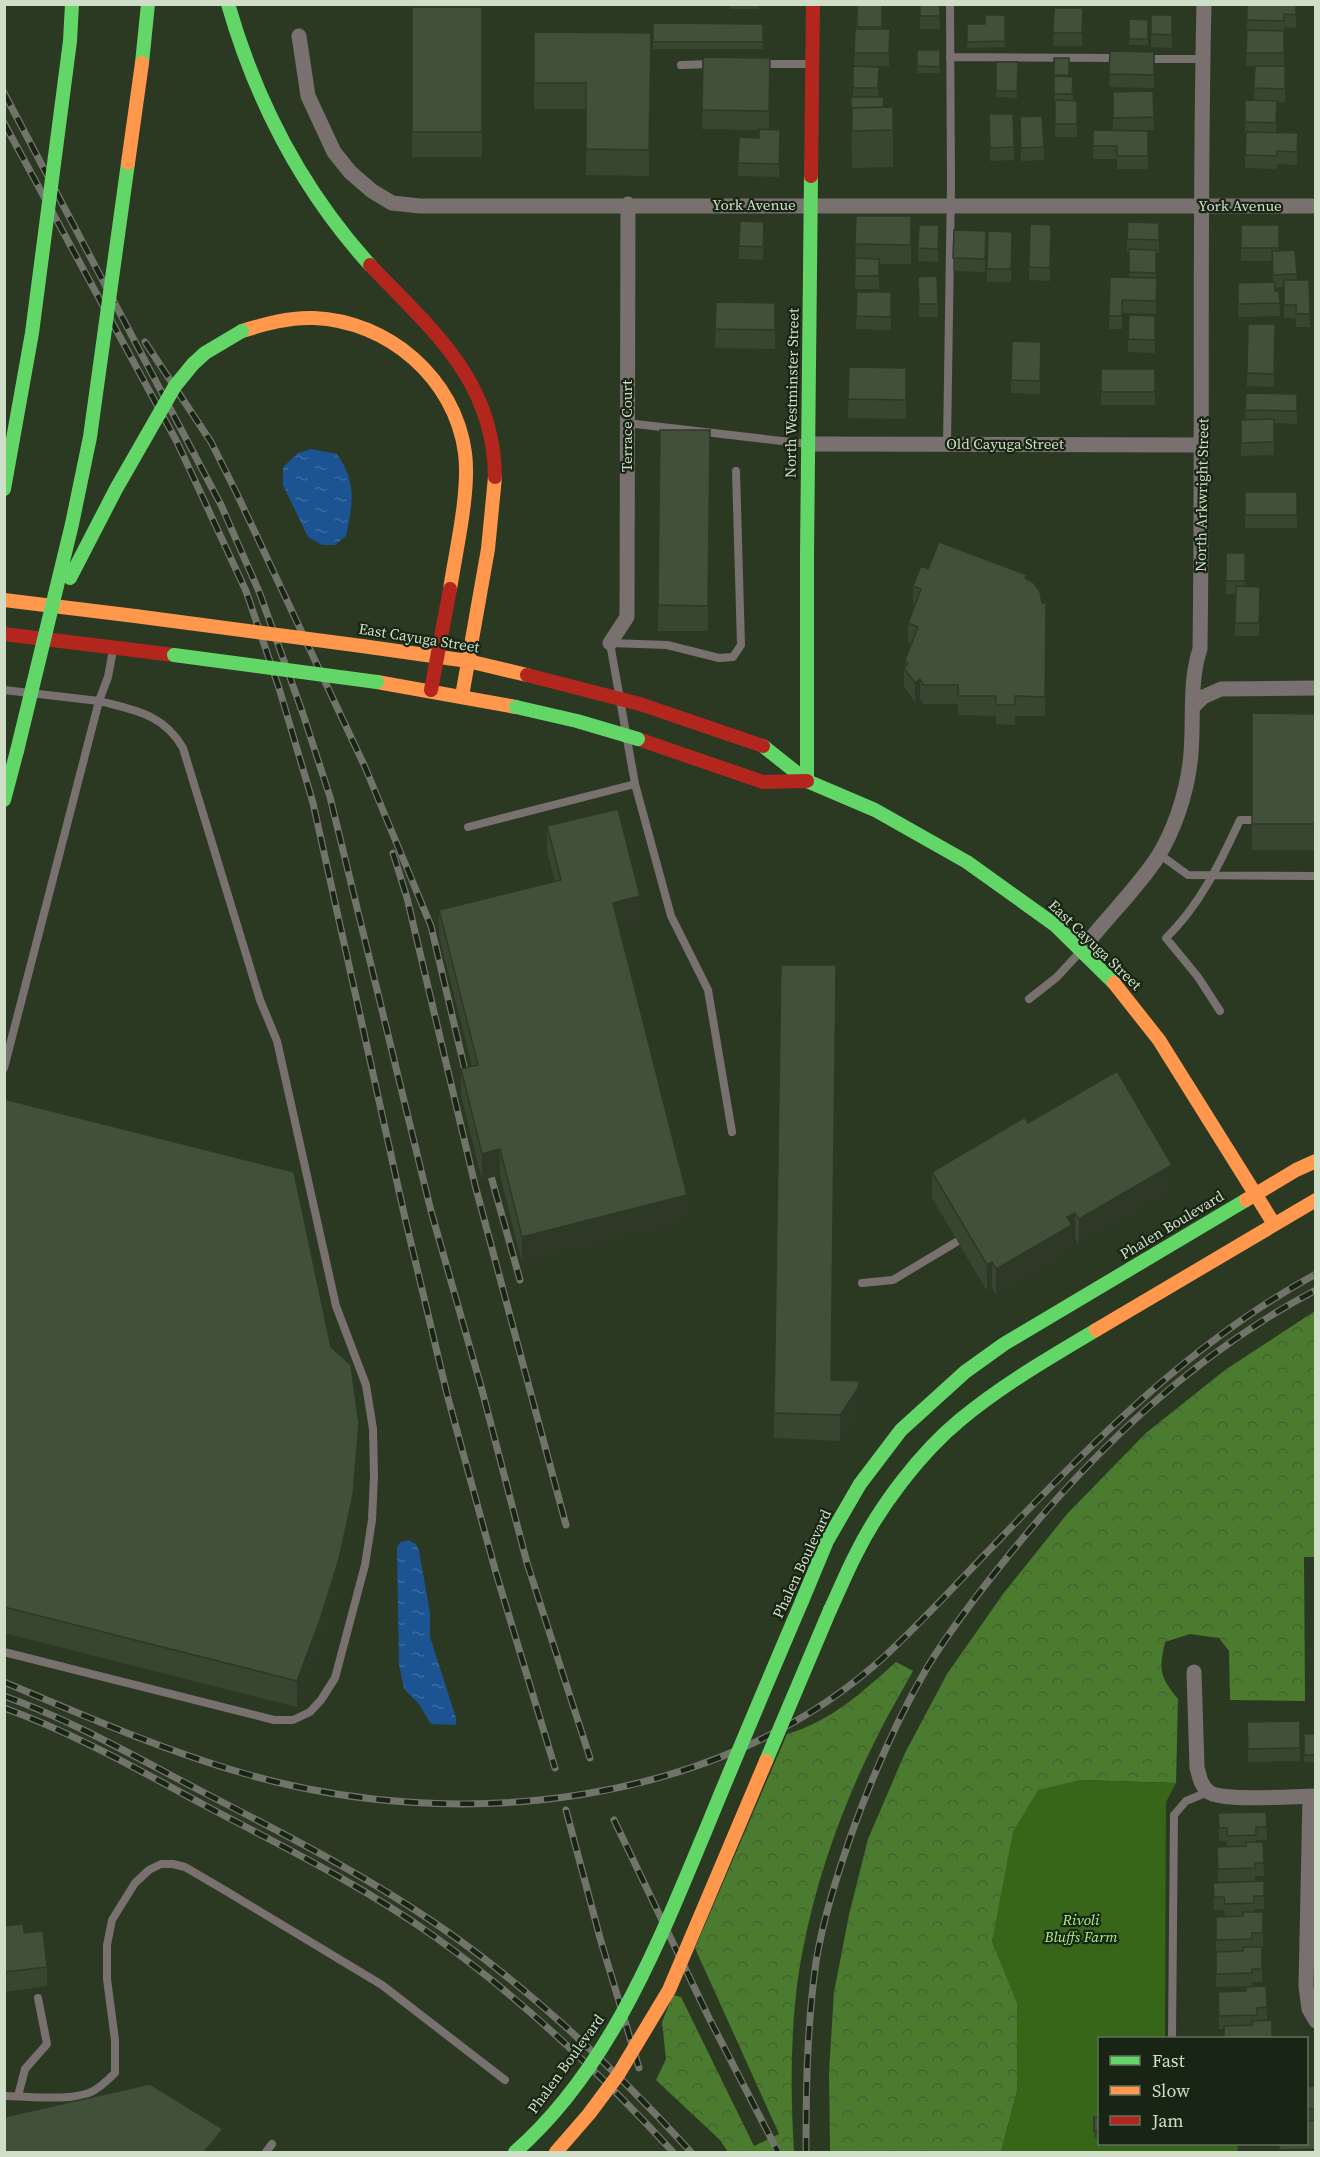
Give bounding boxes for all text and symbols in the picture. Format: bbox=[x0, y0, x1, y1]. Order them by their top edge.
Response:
street label: York Avenue bbox=[712, 194, 796, 215]
street label: York Avenue bbox=[1198, 195, 1282, 216]
street label: North Westminster Street bbox=[780, 308, 803, 478]
street label: Terrace Court bbox=[616, 380, 637, 472]
street label: North Arkwright Street bbox=[1190, 418, 1213, 572]
street label: Old Cayuga Street bbox=[946, 433, 1064, 454]
street label: East Cayuga Street bbox=[357, 618, 481, 657]
street label: East Cayuga Street bbox=[1044, 895, 1147, 995]
street label: Phalen Boulevard bbox=[1116, 1185, 1228, 1264]
street label: Phalen Boulevard bbox=[767, 1505, 836, 1622]
park label: Rivoli Bluffs Farm bbox=[1044, 1909, 1118, 1947]
street label: Phalen Boulevard bbox=[522, 2009, 609, 2118]
legend bbox=[1098, 2037, 1308, 2145]
text: Fast bbox=[1152, 2048, 1185, 2073]
text: Slow bbox=[1152, 2078, 1190, 2103]
text: Jam bbox=[1151, 2108, 1184, 2133]

